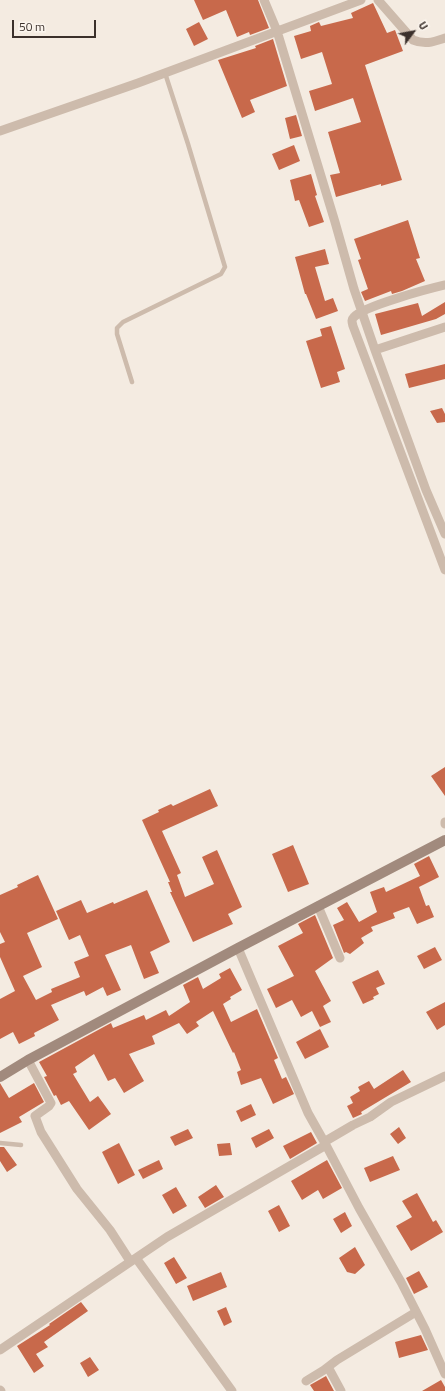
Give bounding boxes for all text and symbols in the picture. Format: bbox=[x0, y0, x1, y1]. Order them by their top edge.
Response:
scale bar bbox=[14, 12, 98, 38]
north arrow bbox=[393, 12, 433, 52]
text: 50 m bbox=[19, 17, 45, 36]
text: U bbox=[414, 18, 432, 33]

